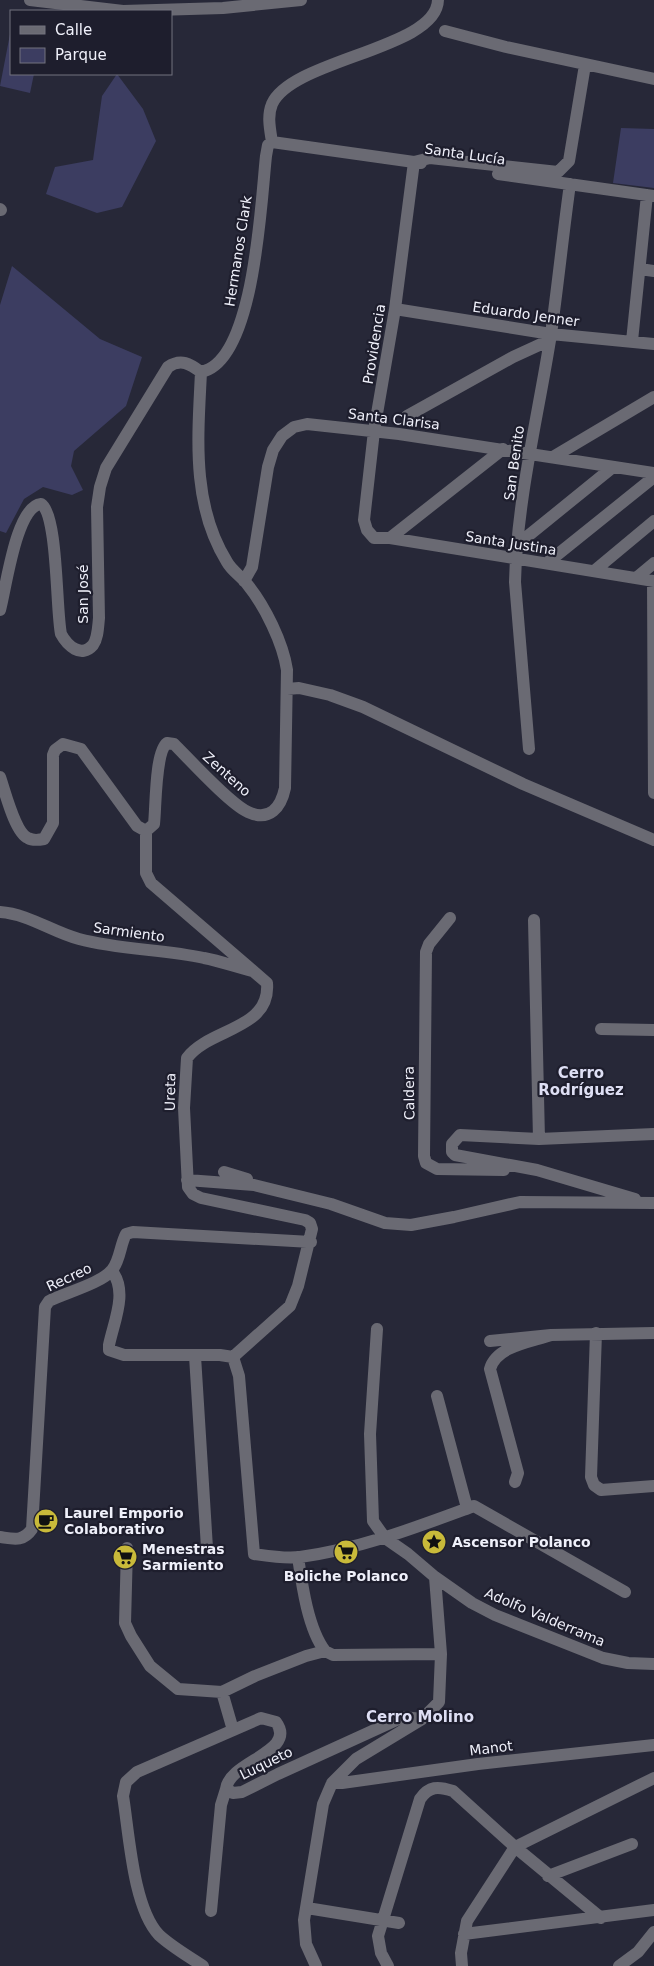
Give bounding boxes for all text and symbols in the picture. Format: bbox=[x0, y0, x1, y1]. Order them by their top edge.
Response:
legend bbox=[10, 10, 172, 75]
text: Calle bbox=[55, 21, 92, 39]
text: Parque bbox=[55, 46, 107, 64]
street label: Santa Lucía bbox=[424, 140, 506, 168]
street label: Hermanos Clark bbox=[221, 193, 255, 308]
street label: Eduardo Jenner bbox=[472, 299, 581, 329]
street label: Providencia bbox=[360, 303, 388, 385]
street label: Santa Clarisa bbox=[347, 405, 441, 433]
street label: San Benito bbox=[501, 424, 527, 502]
street label: Santa Justina bbox=[464, 528, 558, 558]
street label: San José bbox=[75, 564, 91, 624]
street label: Zenteno bbox=[200, 748, 254, 800]
street label: Sarmiento bbox=[92, 919, 166, 945]
district label: Cerro Rodríguez bbox=[538, 1064, 624, 1099]
street label: Caldera bbox=[401, 1066, 417, 1120]
street label: Ureta bbox=[162, 1073, 178, 1111]
street label: Recreo bbox=[44, 1260, 94, 1294]
place label: Laurel Emporio Colaborativo bbox=[64, 1505, 184, 1537]
cafe icon: Laurel Emporio Colaborativo bbox=[33, 1508, 59, 1534]
place icon: Ascensor Polanco bbox=[421, 1529, 447, 1555]
place label: Ascensor Polanco bbox=[452, 1534, 591, 1550]
supermarket icon: Boliche Polanco bbox=[333, 1539, 359, 1565]
place label: Menestras Sarmiento bbox=[142, 1541, 225, 1573]
supermarket icon: Menestras Sarmiento bbox=[112, 1544, 138, 1570]
place label: Boliche Polanco bbox=[284, 1568, 409, 1584]
street label: Adolfo Valderrama bbox=[482, 1584, 608, 1650]
district label: Cerro Molino bbox=[366, 1708, 474, 1726]
street label: Manot bbox=[468, 1737, 514, 1759]
street label: Luqueto bbox=[237, 1743, 295, 1783]

